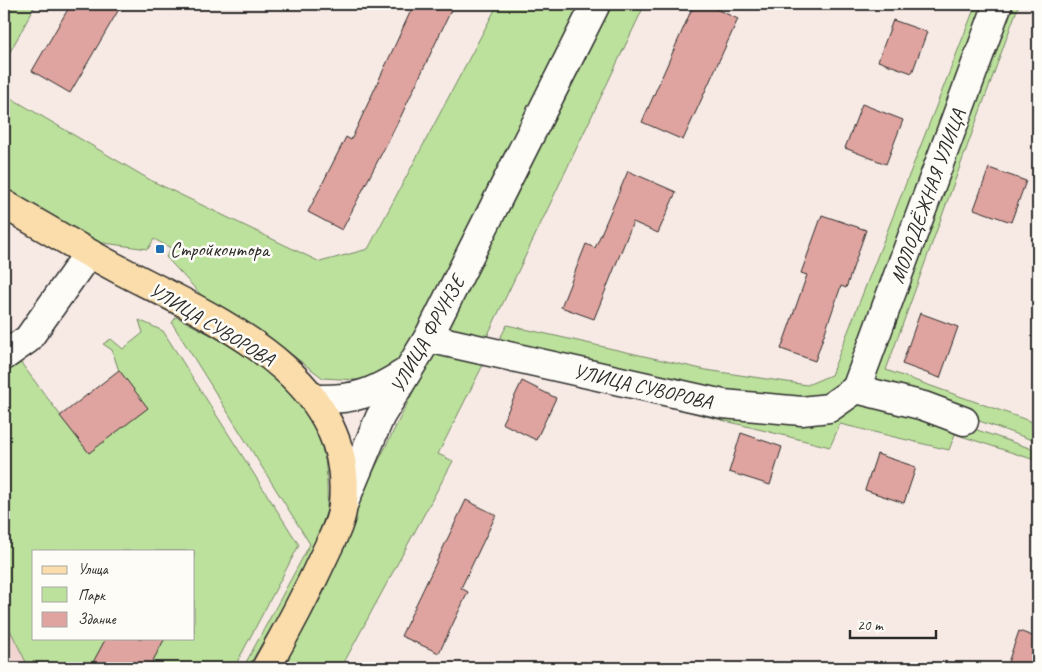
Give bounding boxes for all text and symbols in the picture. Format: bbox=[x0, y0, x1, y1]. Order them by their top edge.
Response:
street label: МОЛОДЁЖНАЯ УЛИЦА bbox=[884, 105, 971, 286]
place label: Стройконтора bbox=[170, 237, 271, 262]
marker: Стройконтора bbox=[154, 243, 166, 255]
street label: УЛИЦА ФРУНЗЕ bbox=[385, 269, 471, 397]
street label: УЛИЦА СУВОРОВА bbox=[145, 277, 280, 372]
street label: УЛИЦА СУВОРОВА bbox=[571, 358, 716, 415]
legend bbox=[32, 550, 195, 640]
text: Улица bbox=[78, 560, 109, 579]
text: Парк bbox=[78, 586, 106, 605]
scale bar bbox=[850, 607, 936, 639]
text: Здание bbox=[78, 610, 117, 629]
text: 20 m bbox=[857, 616, 884, 635]

